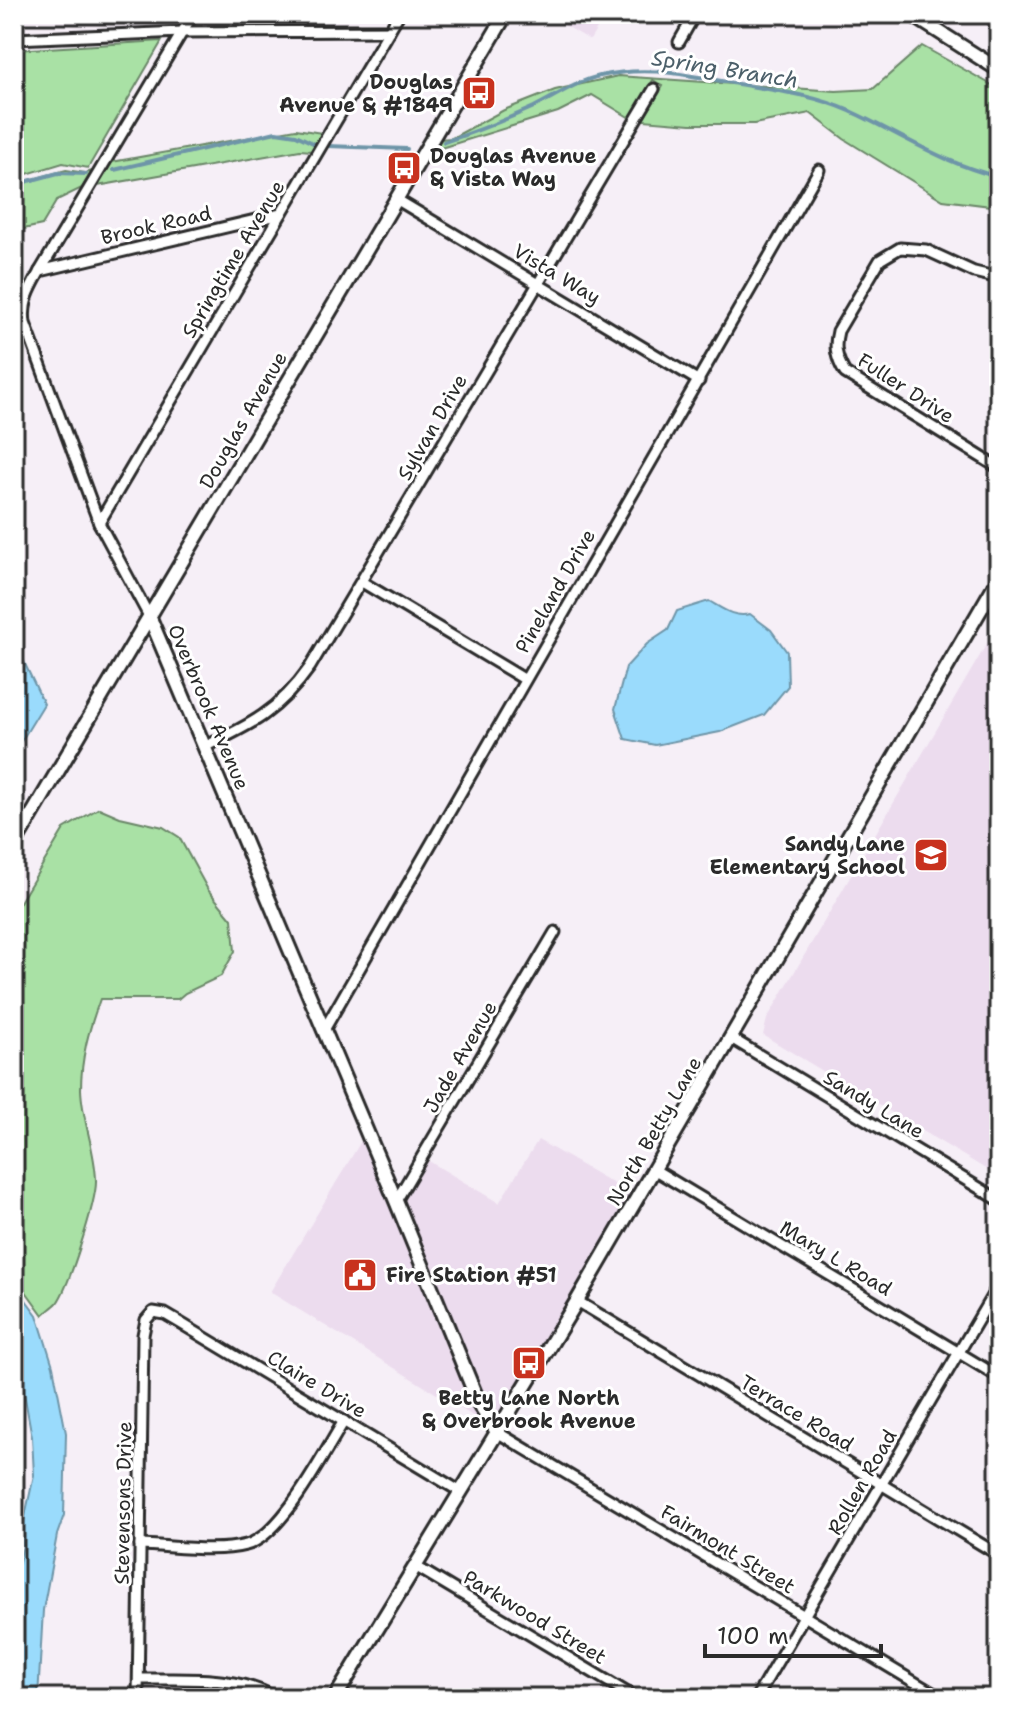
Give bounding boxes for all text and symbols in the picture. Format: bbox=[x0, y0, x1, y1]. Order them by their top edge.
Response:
water label: Spring Branch bbox=[650, 43, 800, 95]
place label: Douglas Avenue & #1849 bbox=[279, 69, 453, 118]
bus stop icon: Douglas Avenue & #1849 bbox=[460, 74, 498, 112]
place label: Douglas Avenue & Vista Way bbox=[430, 143, 596, 192]
bus stop icon: Douglas Avenue & Vista Way bbox=[385, 149, 423, 187]
street label: Springtime Avenue bbox=[176, 175, 290, 343]
street label: Brook Road bbox=[98, 200, 214, 250]
street label: Vista Way bbox=[508, 238, 606, 310]
street label: Douglas Avenue bbox=[193, 347, 293, 493]
street label: Fuller Drive bbox=[853, 347, 959, 429]
street label: Sylvan Drive bbox=[391, 369, 473, 485]
street label: Pineland Drive bbox=[509, 524, 601, 658]
street label: Overbrook Avenue bbox=[162, 620, 256, 794]
place label: Sandy Lane Elementary School bbox=[709, 831, 905, 880]
school or university icon: Sandy Lane Elementary School bbox=[912, 836, 950, 874]
street label: Jade Avenue bbox=[417, 996, 503, 1118]
street label: North Betty Lane bbox=[601, 1052, 707, 1210]
street label: Sandy Lane bbox=[819, 1064, 929, 1144]
street label: Mary L Road bbox=[775, 1214, 897, 1302]
public building icon: Fire Station #51 bbox=[341, 1256, 379, 1294]
place label: Fire Station #51 bbox=[386, 1262, 557, 1288]
street label: Claire Drive bbox=[263, 1344, 371, 1424]
bus stop icon: Betty Lane North & Overbrook Avenue bbox=[510, 1344, 548, 1382]
street label: Terrace Road bbox=[735, 1369, 859, 1457]
place label: Betty Lane North & Overbrook Avenue bbox=[422, 1385, 636, 1434]
street label: Stevensons Drive bbox=[109, 1421, 137, 1585]
street label: Rollen Road bbox=[821, 1424, 903, 1539]
street label: Fairmont Street bbox=[656, 1499, 800, 1599]
street label: Parkwood Street bbox=[459, 1564, 611, 1670]
scale bar bbox=[705, 1608, 881, 1658]
text: 100 m bbox=[717, 1620, 789, 1652]

